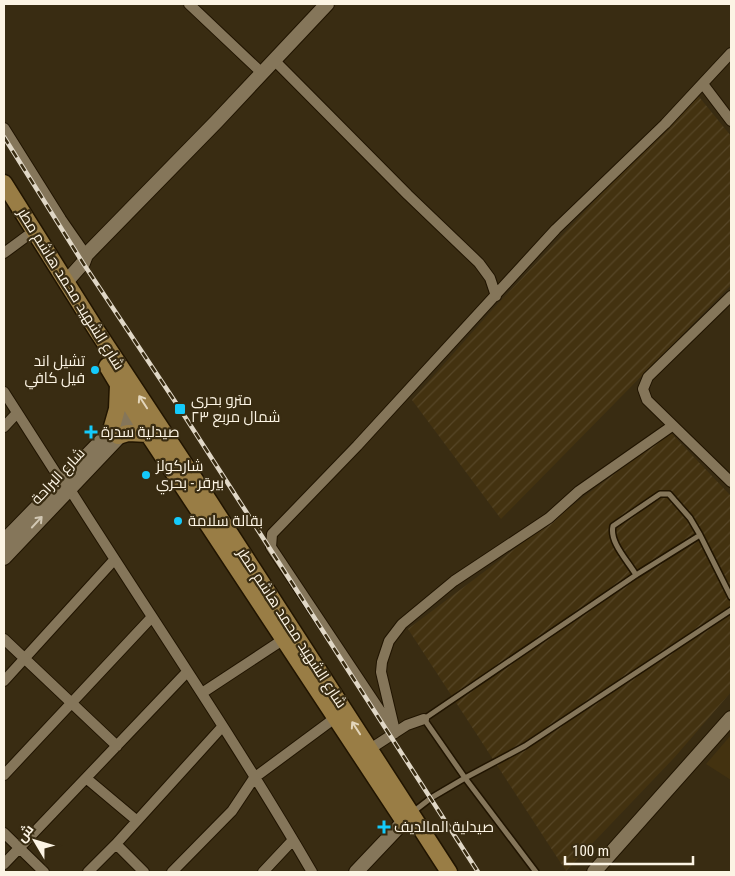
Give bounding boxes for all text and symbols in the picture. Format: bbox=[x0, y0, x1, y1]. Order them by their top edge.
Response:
street label: شارع الشهيد محمد هاشم مطر bbox=[12, 204, 128, 374]
place label: تشيل اند فيل كافي bbox=[24, 352, 85, 390]
marker: تشيل اند فيل كافي bbox=[89, 364, 101, 376]
place label: مترو بحري شمال مربع ٢٣ bbox=[191, 391, 280, 428]
one-way arrow bbox=[137, 395, 148, 409]
marker: مترو بحري شمال مربع ٢٣ bbox=[173, 402, 187, 416]
place label: صيدلية سدرة bbox=[101, 423, 180, 441]
marker: صيدلية سدرة bbox=[85, 426, 97, 438]
street label: شارع البراحة bbox=[27, 444, 90, 509]
place label: شاركولز بيرقر - بحري bbox=[155, 457, 224, 495]
marker: شاركولز بيرقر - بحري bbox=[140, 469, 152, 481]
place label: بقالة سلامة bbox=[188, 512, 263, 530]
marker: بقالة سلامة bbox=[172, 515, 184, 527]
one-way arrow bbox=[31, 516, 43, 528]
street label: شارع الشهيد محمد هاشم مطر bbox=[231, 544, 350, 712]
one-way arrow bbox=[351, 721, 362, 735]
north arrow bbox=[10, 816, 60, 866]
place label: صيدلية المالديف bbox=[394, 818, 494, 836]
text: ش bbox=[13, 821, 37, 846]
marker: صيدلية المالديف bbox=[378, 821, 390, 833]
scale bar bbox=[565, 834, 692, 866]
text: 100 m bbox=[572, 842, 609, 860]

